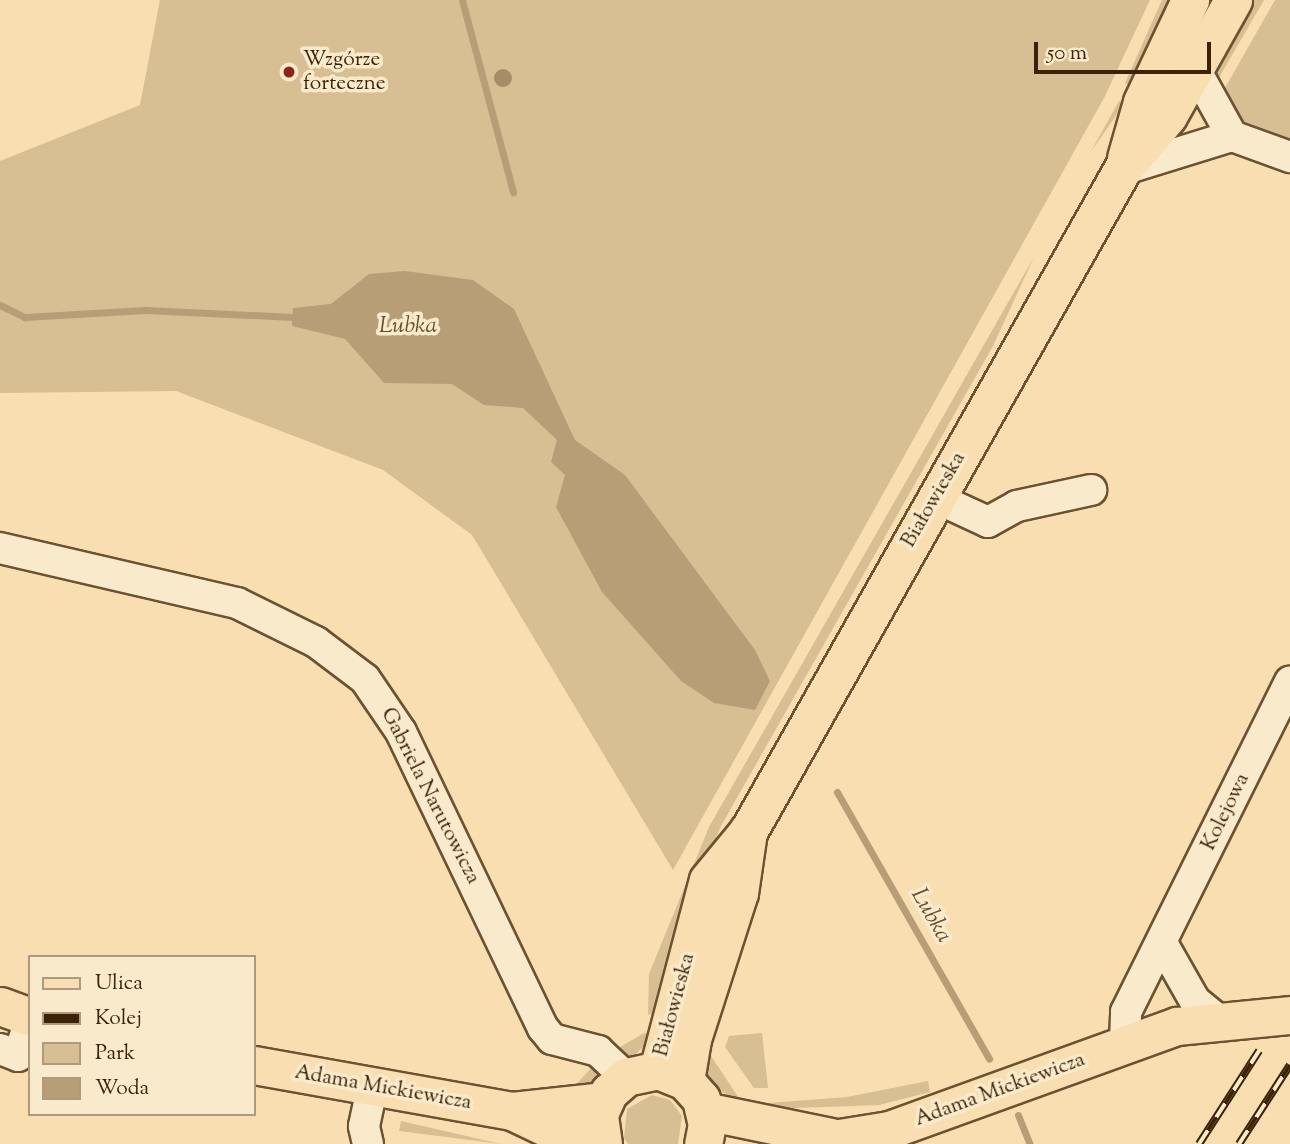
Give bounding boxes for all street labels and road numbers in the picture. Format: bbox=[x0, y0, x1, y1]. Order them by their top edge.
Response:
street label: Białowieska bbox=[897, 448, 971, 552]
street label: Gabriela Narutowicza bbox=[375, 704, 485, 888]
street label: Kolejowa bbox=[1196, 769, 1256, 855]
street label: Białowieska bbox=[649, 950, 701, 1060]
street label: Adama Mickiewicza bbox=[912, 1048, 1088, 1132]
street label: Adama Mickiewicza bbox=[293, 1060, 473, 1116]

